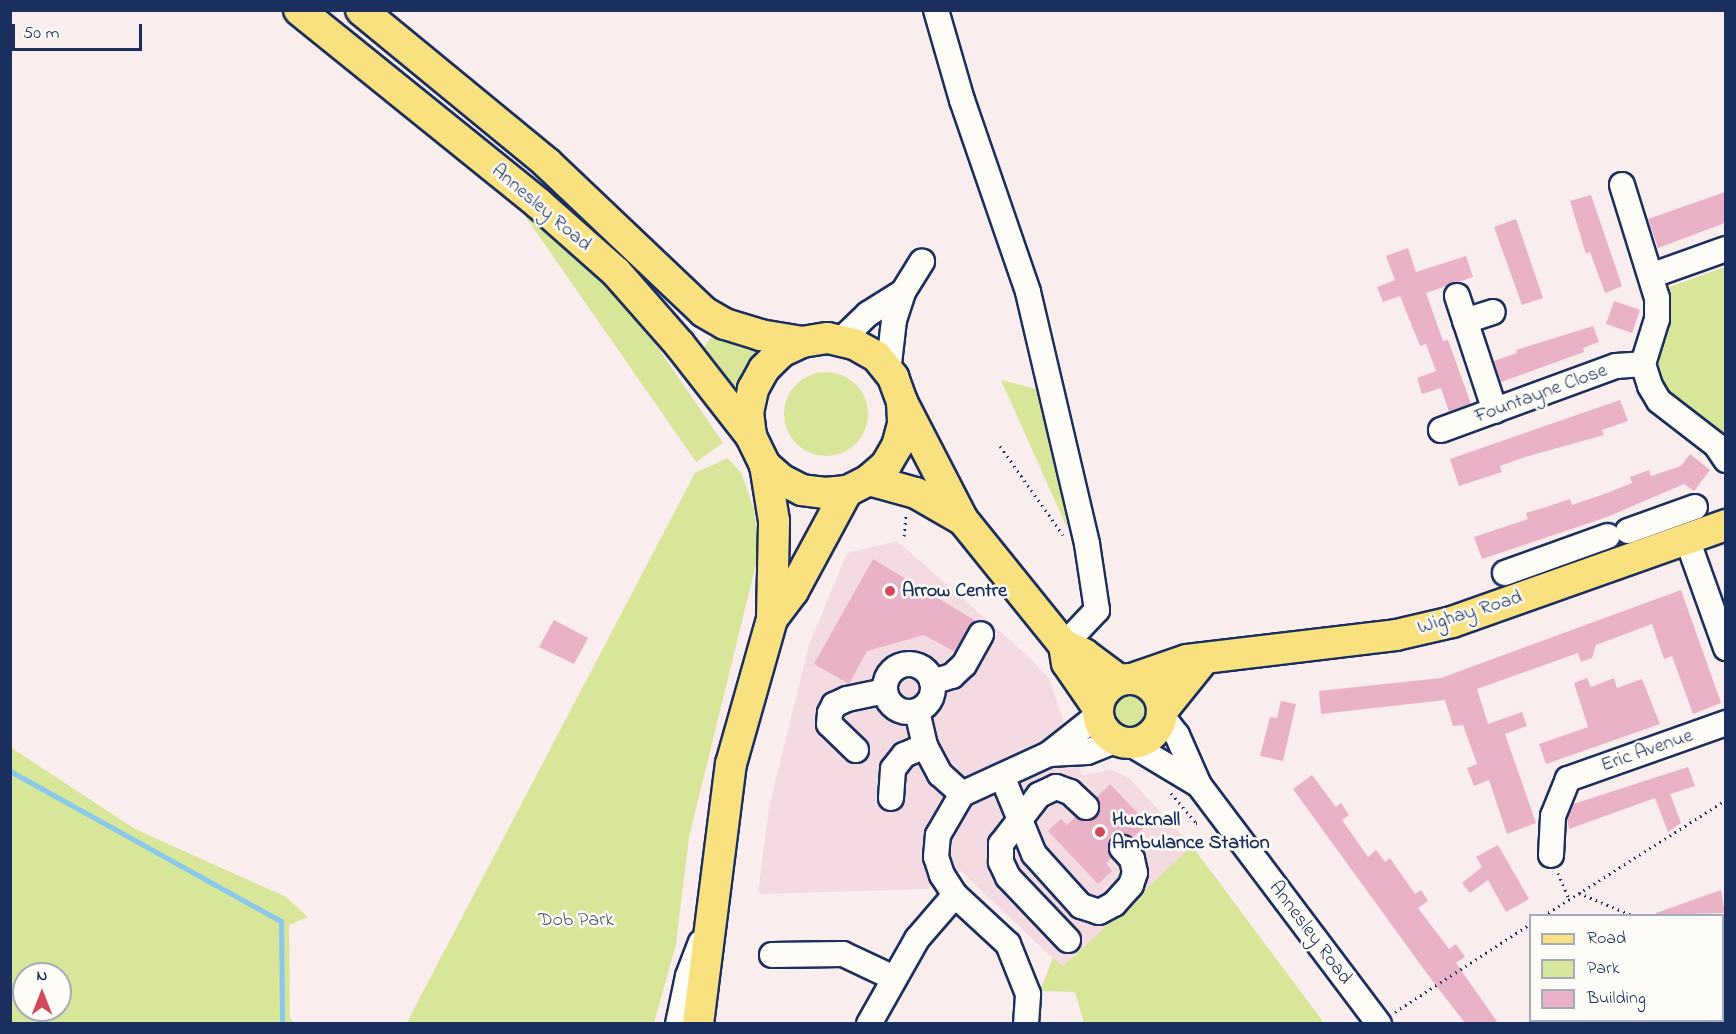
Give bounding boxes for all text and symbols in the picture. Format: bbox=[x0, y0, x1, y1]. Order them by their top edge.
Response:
scale bar bbox=[15, 12, 146, 50]
text: 50 m bbox=[23, 21, 60, 47]
street label: Annesley Road bbox=[486, 159, 596, 257]
street label: Fountayne Close bbox=[1472, 359, 1610, 429]
place label: Arrow Centre bbox=[902, 579, 1007, 603]
marker: Arrow Centre bbox=[883, 584, 897, 598]
street label: Wighay Road bbox=[1415, 586, 1525, 640]
street label: Eric Avenue bbox=[1598, 724, 1696, 778]
place label: Hucknall Ambulance Station bbox=[1112, 808, 1270, 855]
marker: Hucknall Ambulance Station bbox=[1093, 825, 1107, 839]
street label: Annesley Road bbox=[1263, 877, 1357, 989]
park label: Dob Park bbox=[538, 908, 614, 932]
legend bbox=[1529, 914, 1724, 1022]
text: Road bbox=[1587, 926, 1626, 952]
text: Park bbox=[1587, 956, 1620, 982]
north arrow bbox=[12, 962, 72, 1022]
text: N bbox=[37, 964, 47, 988]
text: Building bbox=[1587, 986, 1646, 1012]

